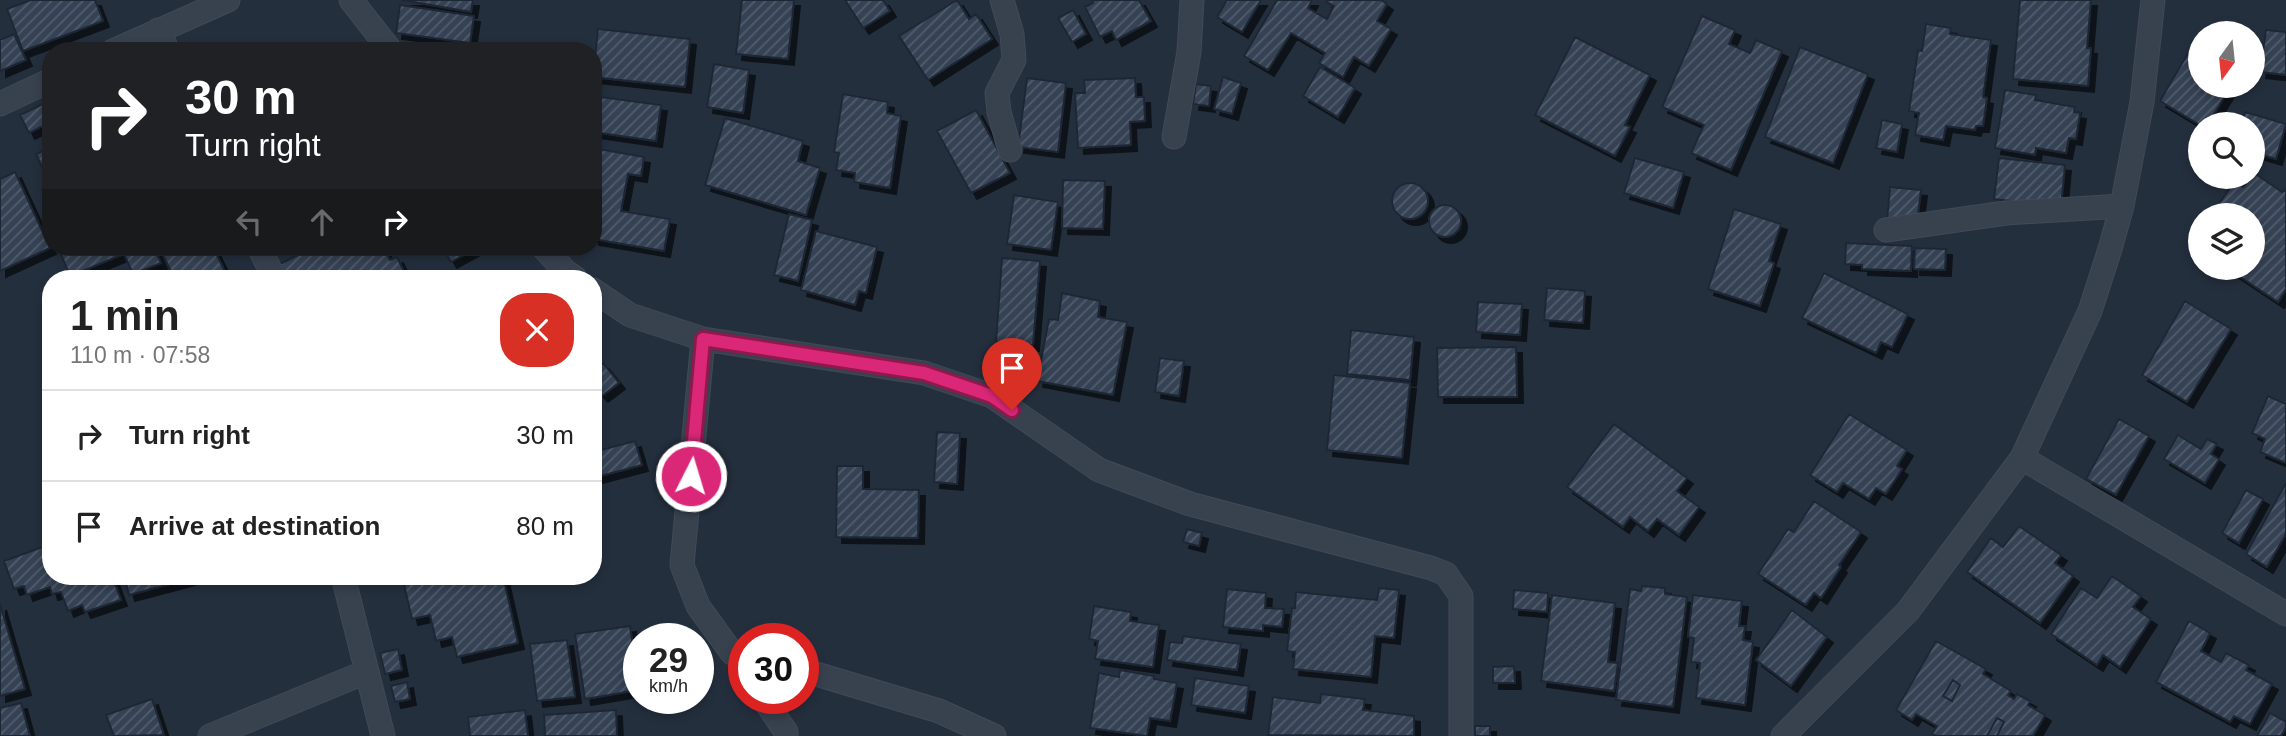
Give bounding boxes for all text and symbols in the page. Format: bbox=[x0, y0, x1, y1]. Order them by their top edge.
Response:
north arrow bbox=[2188, 21, 2264, 98]
map controls bbox=[2188, 21, 2265, 280]
icon: right bbox=[70, 70, 161, 161]
text: 30 m bbox=[185, 70, 297, 124]
button: search bbox=[2188, 112, 2265, 189]
text: Turn right bbox=[185, 127, 321, 163]
icon: left bbox=[230, 203, 268, 241]
icon: ahead bbox=[303, 203, 341, 241]
icon: right bbox=[376, 203, 414, 241]
button: layers bbox=[2188, 203, 2265, 280]
text: 1 min bbox=[70, 292, 180, 339]
button: close bbox=[500, 293, 574, 367]
pin bbox=[982, 338, 1042, 410]
text: 110 m · 07:58 bbox=[70, 342, 210, 368]
icon: arrive bbox=[993, 349, 1031, 387]
icon: right bbox=[70, 417, 108, 455]
text: Turn right bbox=[129, 420, 250, 450]
text: 30 m bbox=[516, 420, 574, 450]
position arrow bbox=[654, 439, 728, 513]
icon: arrive bbox=[70, 508, 108, 546]
text: Arrive at destination bbox=[129, 511, 380, 541]
text: 80 m bbox=[516, 511, 574, 541]
speed limit sign: 30 bbox=[728, 623, 819, 714]
text: 29 bbox=[649, 640, 688, 679]
text: km/h bbox=[649, 676, 688, 696]

